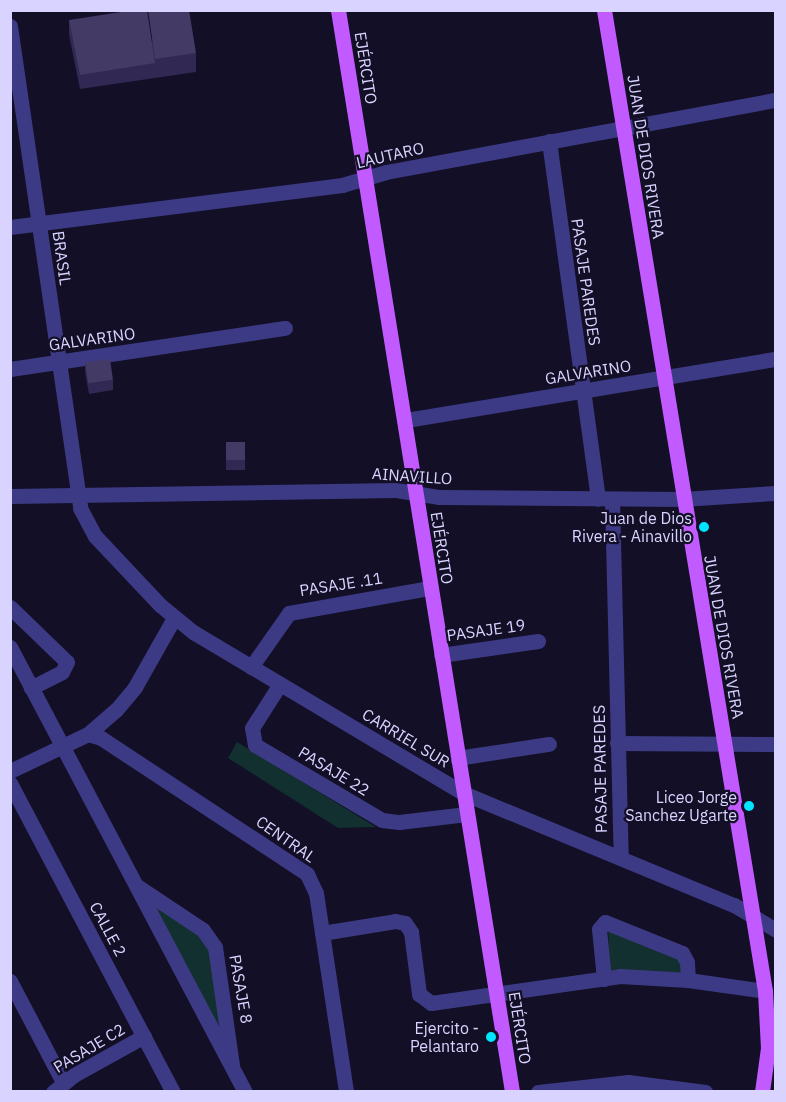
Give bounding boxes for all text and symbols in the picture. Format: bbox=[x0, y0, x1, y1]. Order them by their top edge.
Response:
street label: EJÉRCITO bbox=[351, 30, 381, 106]
street label: JUAN DE DIOS RIVERA bbox=[624, 74, 668, 240]
street label: LAUTARO bbox=[354, 138, 426, 172]
street label: PASAJE PAREDES bbox=[568, 217, 604, 347]
street label: BRASIL bbox=[49, 230, 75, 286]
street label: GALVARINO bbox=[48, 323, 136, 355]
street label: GALVARINO bbox=[544, 356, 632, 388]
street label: AINAVILLO bbox=[371, 464, 453, 488]
place label: Juan de Dios Rivera - Ainavillo bbox=[572, 508, 692, 546]
street label: EJÉRCITO bbox=[427, 510, 457, 586]
marker: Juan de Dios Rivera - Ainavillo bbox=[697, 520, 711, 534]
street label: JUAN DE DIOS RIVERA bbox=[700, 554, 748, 720]
street label: PASAJE .11 bbox=[298, 568, 384, 600]
street label: PASAJE 19 bbox=[445, 615, 527, 645]
street label: CARRIEL SUR bbox=[359, 704, 453, 772]
street label: PASAJE PAREDES bbox=[589, 705, 611, 833]
street label: PASAJE 22 bbox=[295, 742, 373, 800]
place label: Liceo Jorge Sanchez Ugarte bbox=[625, 787, 737, 825]
marker: Liceo Jorge Sanchez Ugarte bbox=[742, 799, 756, 813]
street label: CENTRAL bbox=[253, 812, 319, 866]
street label: CALLE 2 bbox=[86, 898, 130, 960]
street label: PASAJE 8 bbox=[225, 953, 257, 1025]
street label: EJÉRCITO bbox=[505, 990, 535, 1066]
place label: Ejercito - Pelantaro bbox=[410, 1018, 479, 1056]
street label: PASAJE C2 bbox=[50, 1019, 128, 1077]
marker: Ejercito - Pelantaro bbox=[484, 1030, 498, 1044]

